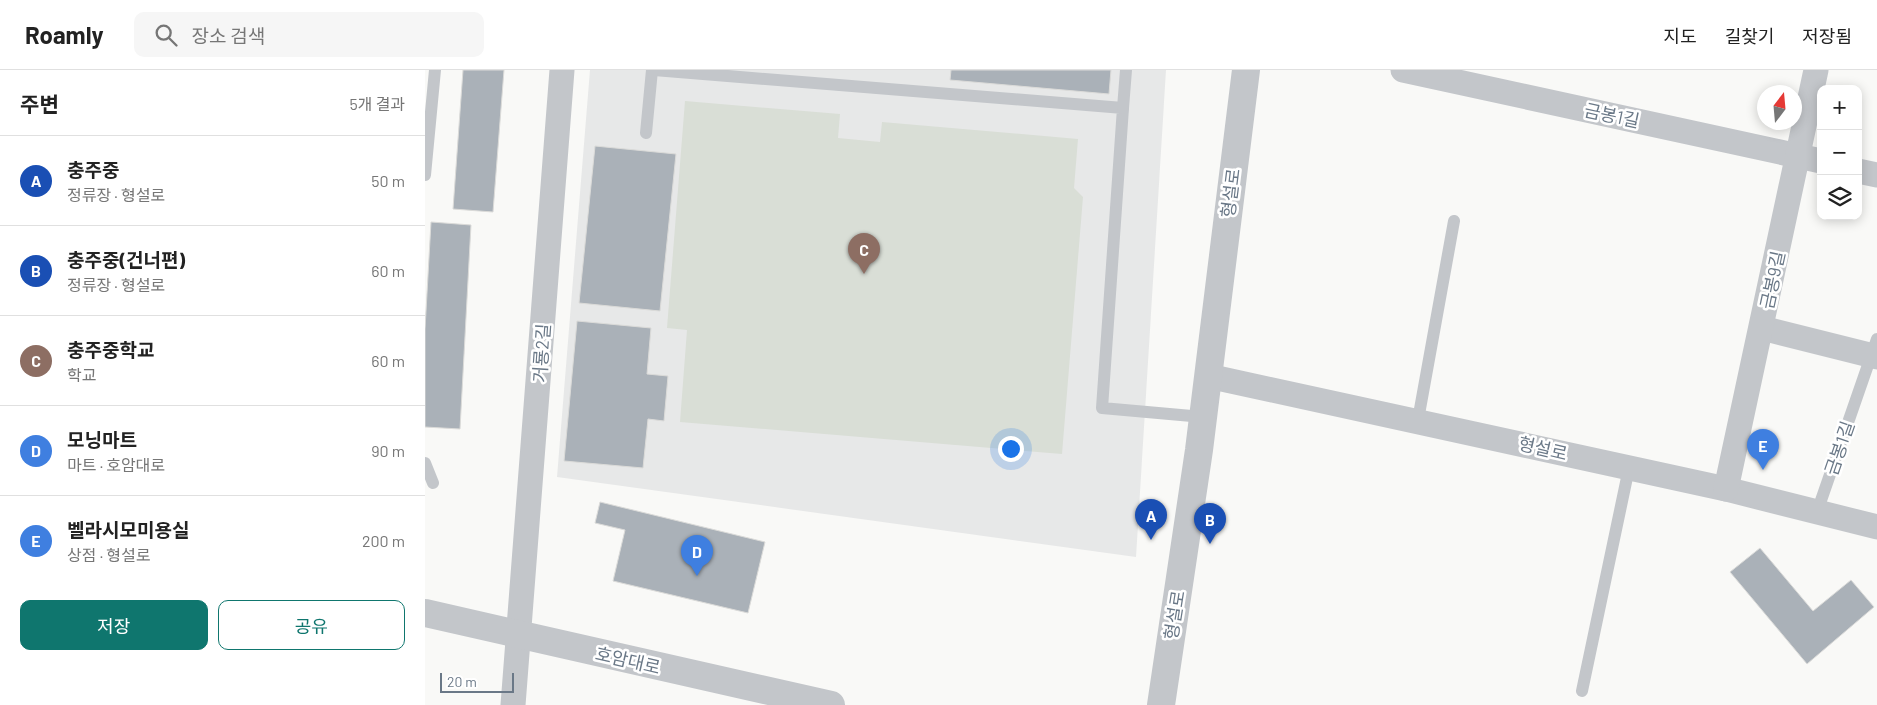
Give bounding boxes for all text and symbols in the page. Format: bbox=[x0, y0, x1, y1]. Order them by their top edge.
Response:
search box bbox=[134, 12, 484, 57]
text: Roamly bbox=[25, 20, 104, 49]
icon: search bbox=[152, 21, 180, 49]
text: 장소 검색 bbox=[192, 24, 265, 47]
text: 지도 bbox=[1664, 25, 1697, 47]
text: 길찾기 bbox=[1725, 25, 1774, 47]
text: 저장됨 bbox=[1802, 25, 1852, 47]
north arrow bbox=[1757, 85, 1802, 130]
map controls bbox=[1817, 85, 1862, 220]
button: + bbox=[1817, 85, 1862, 130]
text: 주변 bbox=[20, 91, 59, 116]
text: 5개 결과 bbox=[349, 94, 405, 113]
street label: 금봉1길 bbox=[1582, 98, 1642, 132]
button: − bbox=[1817, 130, 1862, 175]
text: 충주중 bbox=[67, 158, 119, 181]
street label: 형설로 bbox=[1216, 167, 1244, 219]
text: A bbox=[31, 171, 41, 190]
text: 50 m bbox=[371, 171, 405, 190]
button: layers bbox=[1817, 175, 1862, 220]
text: 정류장 · 형설로 bbox=[67, 185, 165, 204]
pin: C bbox=[848, 233, 880, 274]
text: 충주중(건너편) bbox=[67, 248, 185, 271]
street label: 금봉9길 bbox=[1755, 249, 1789, 311]
text: B bbox=[31, 261, 41, 280]
text: 60 m bbox=[371, 261, 405, 280]
text: 정류장 · 형설로 bbox=[67, 275, 165, 294]
street label: 거룡2길 bbox=[528, 323, 554, 383]
text: 충주중학교 bbox=[67, 338, 154, 361]
text: C bbox=[31, 351, 41, 370]
text: 60 m bbox=[371, 351, 405, 370]
text: 학교 bbox=[67, 365, 96, 384]
street label: 금봉1길 bbox=[1819, 418, 1859, 478]
text: 모닝마트 bbox=[67, 428, 137, 451]
pin: E bbox=[1747, 429, 1779, 470]
street label: 형설로 bbox=[1516, 432, 1570, 464]
your location bbox=[998, 436, 1024, 462]
text: D bbox=[31, 441, 41, 460]
text: 90 m bbox=[371, 441, 405, 460]
text: 마트 · 호암대로 bbox=[67, 455, 165, 474]
pin: A bbox=[1135, 499, 1167, 540]
pin: B bbox=[1194, 503, 1226, 544]
text: 벨라시모미용실 bbox=[67, 518, 189, 541]
text: E bbox=[31, 531, 41, 550]
text: 200 m bbox=[362, 531, 405, 550]
pin: D bbox=[681, 535, 713, 576]
text: 상점 · 형설로 bbox=[67, 545, 150, 564]
street label: 형설로 bbox=[1159, 589, 1189, 641]
button: 저장 bbox=[20, 600, 208, 650]
button: 공유 bbox=[218, 600, 405, 650]
street label: 호암대로 bbox=[593, 642, 663, 678]
scale bar bbox=[440, 670, 514, 693]
text: 20 m bbox=[447, 673, 477, 690]

